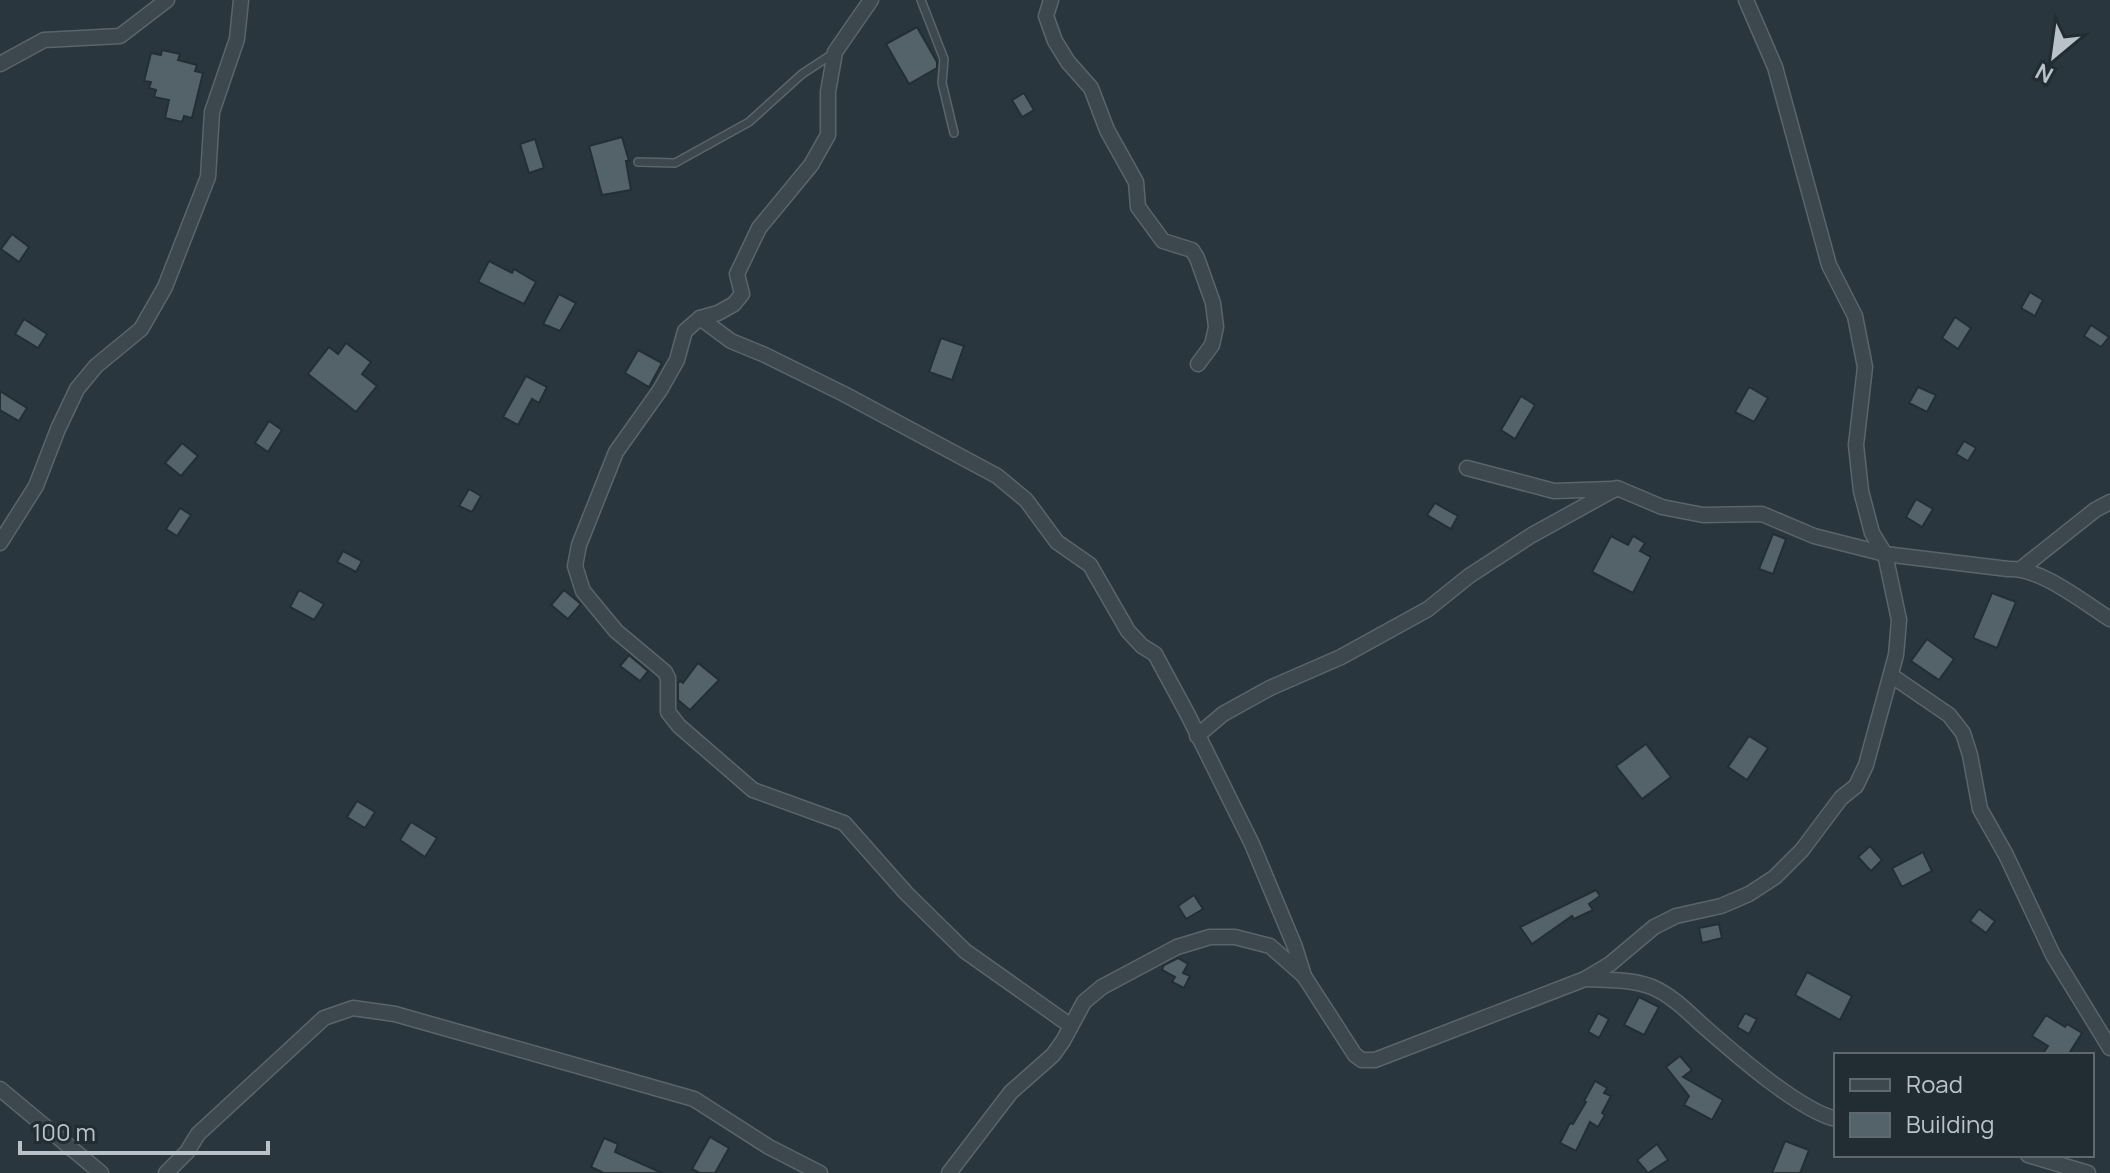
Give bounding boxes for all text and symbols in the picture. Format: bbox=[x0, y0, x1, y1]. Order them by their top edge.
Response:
north arrow bbox=[2014, 16, 2094, 96]
text: N bbox=[2030, 57, 2058, 90]
legend bbox=[1834, 1053, 2094, 1157]
text: Road bbox=[1906, 1067, 1963, 1100]
scale bar bbox=[20, 1105, 268, 1155]
text: Building bbox=[1906, 1107, 1994, 1140]
text: 100 m bbox=[32, 1115, 96, 1148]

